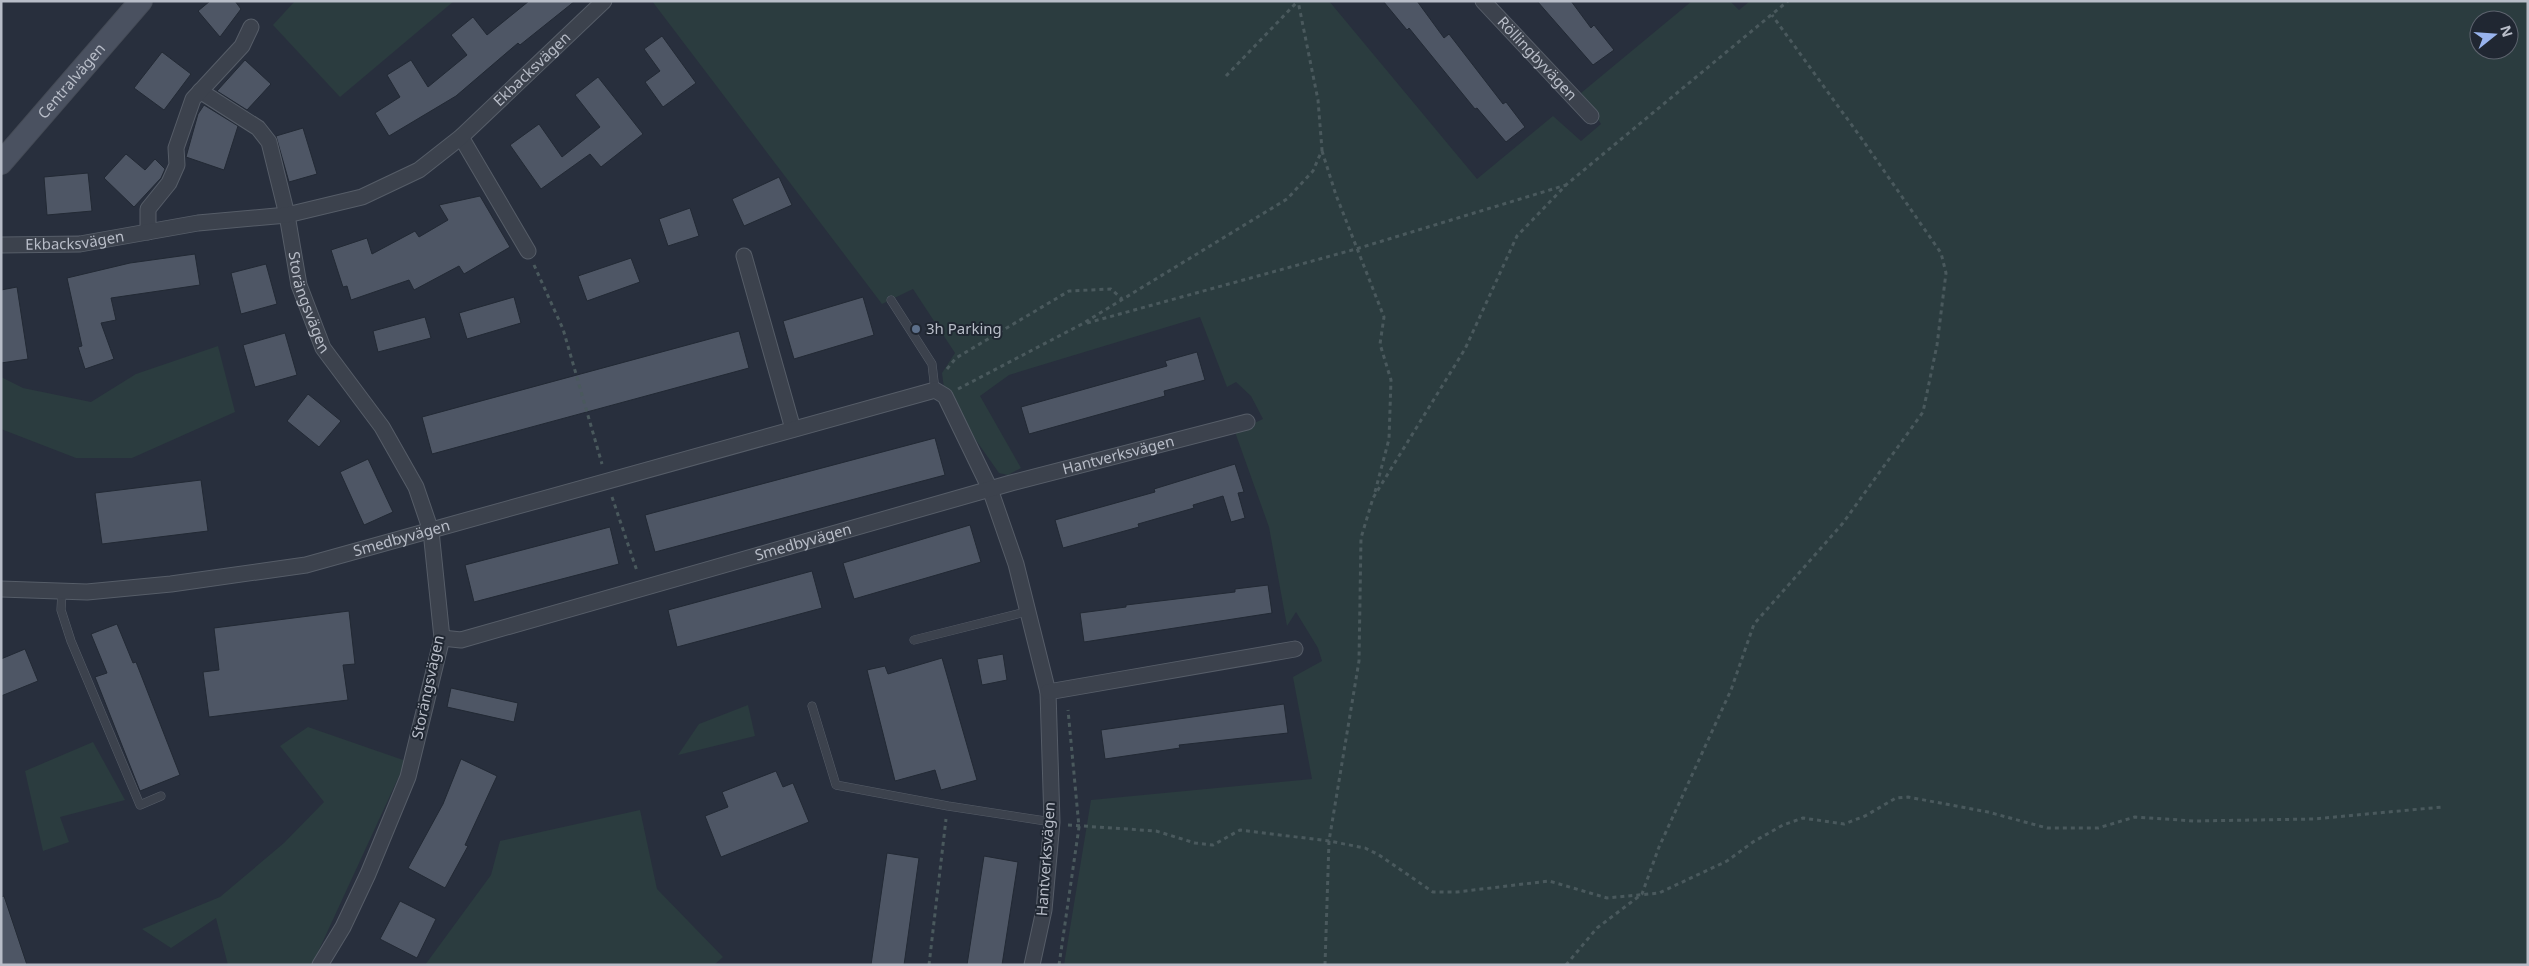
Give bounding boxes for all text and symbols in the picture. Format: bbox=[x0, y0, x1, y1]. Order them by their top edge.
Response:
north arrow bbox=[2469, 10, 2519, 60]
street label: Röllingbyvägen bbox=[1493, 12, 1582, 104]
text: N bbox=[2496, 23, 2518, 39]
street label: Ekbacksvägen bbox=[489, 27, 574, 110]
street label: Centralvägen bbox=[33, 39, 109, 123]
street label: Ekbacksvägen bbox=[25, 225, 126, 254]
street label: Storängsvägen bbox=[284, 250, 335, 357]
place label: 3h Parking bbox=[926, 318, 1002, 338]
marker: 3h Parking bbox=[910, 323, 922, 335]
street label: Hantverksvägen bbox=[1060, 430, 1176, 478]
street label: Smedbyvägen bbox=[351, 514, 452, 560]
street label: Smedbyvägen bbox=[752, 518, 854, 565]
street label: Storängsvägen bbox=[406, 633, 448, 741]
street label: Hantverksvägen bbox=[1031, 801, 1059, 917]

